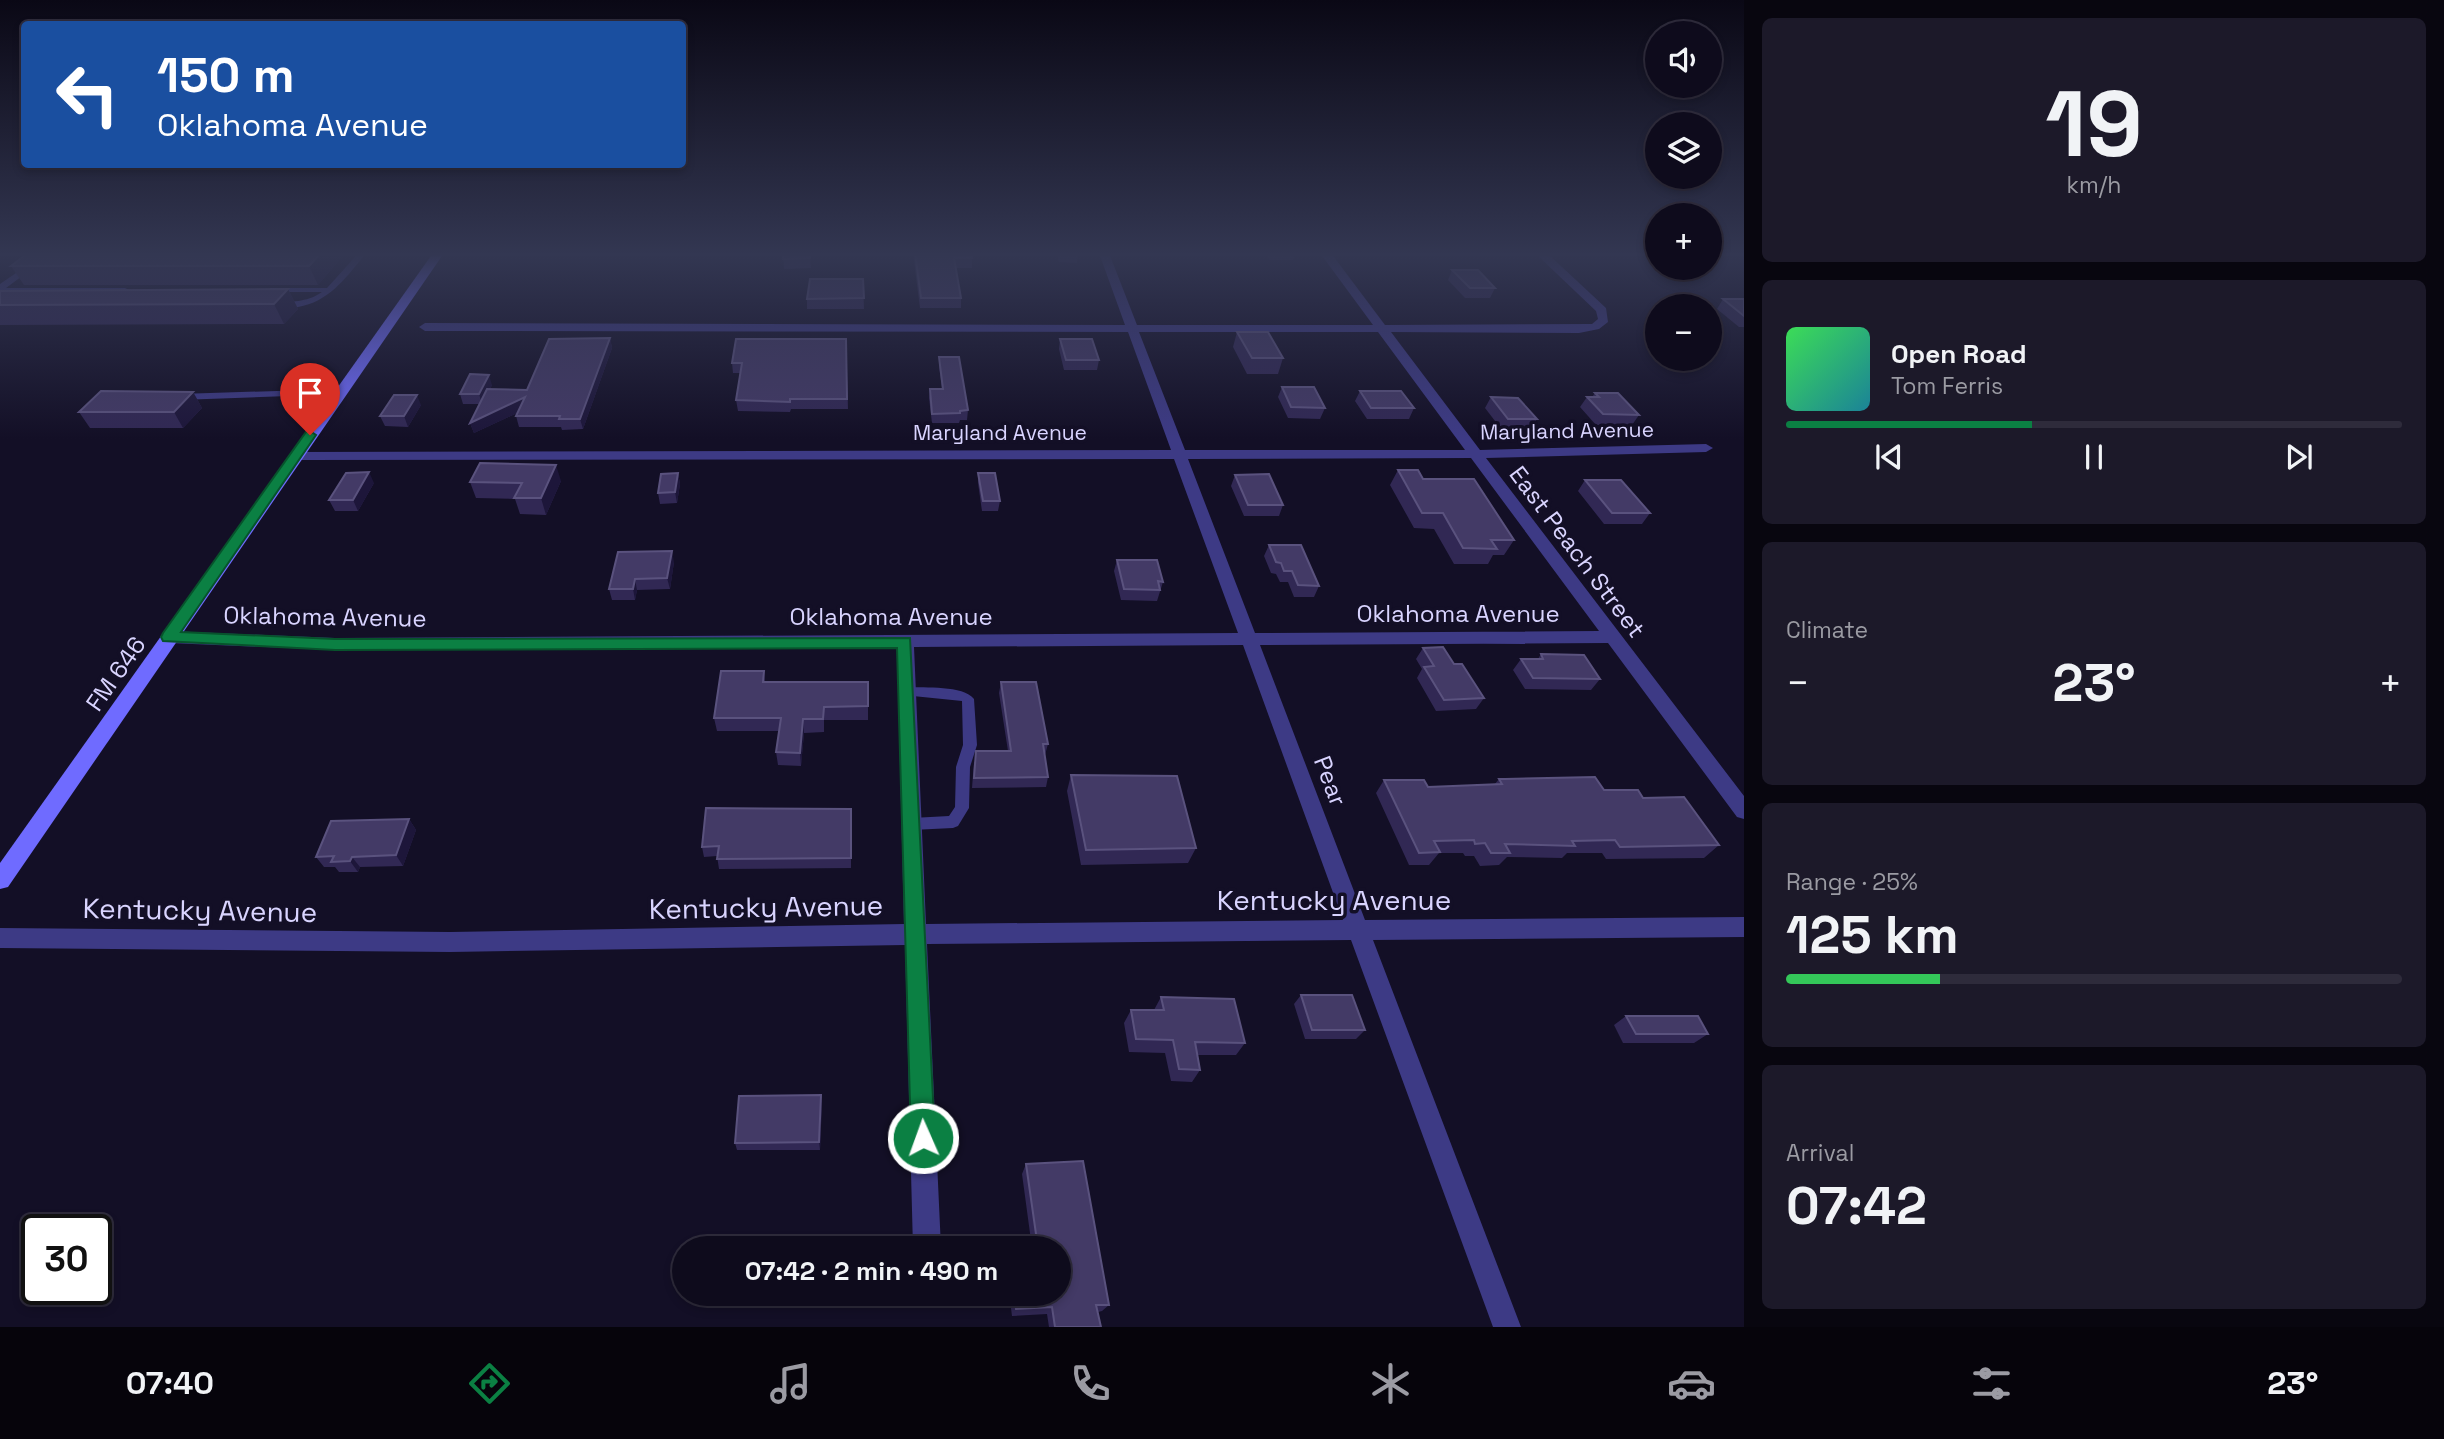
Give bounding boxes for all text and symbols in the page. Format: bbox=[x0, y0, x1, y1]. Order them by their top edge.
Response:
map controls bbox=[1645, 21, 1722, 371]
button: sound bbox=[1645, 21, 1722, 98]
text: 150 m bbox=[157, 44, 295, 106]
icon: left bbox=[42, 49, 133, 140]
text: 19 bbox=[2045, 66, 2143, 183]
text: Oklahoma Avenue bbox=[157, 105, 428, 145]
button: layers bbox=[1645, 112, 1722, 189]
text: km/h bbox=[2067, 170, 2121, 200]
button: + bbox=[1645, 203, 1722, 280]
button: − bbox=[1645, 294, 1722, 371]
text: Open Road bbox=[1891, 337, 2027, 371]
pin bbox=[280, 363, 340, 435]
text: Tom Ferris bbox=[1891, 371, 2003, 401]
icon: arrive bbox=[291, 374, 329, 412]
street label: Maryland Avenue bbox=[1480, 415, 1654, 446]
street label: Maryland Avenue bbox=[913, 419, 1087, 446]
icon: previous bbox=[1870, 438, 1908, 476]
icon: pause bbox=[2075, 438, 2113, 476]
icon: next bbox=[2280, 438, 2318, 476]
street label: East Peach Street bbox=[1503, 460, 1652, 644]
street label: Oklahoma Avenue bbox=[1356, 598, 1560, 629]
street label: Oklahoma Avenue bbox=[223, 599, 427, 634]
street label: Oklahoma Avenue bbox=[789, 601, 993, 632]
text: Climate bbox=[1786, 615, 1868, 645]
street label: FM 646 bbox=[79, 630, 152, 717]
text: 23° bbox=[2053, 650, 2136, 716]
text: − bbox=[1786, 659, 1810, 707]
text: + bbox=[2378, 659, 2402, 707]
street label: Pear bbox=[1307, 751, 1354, 810]
text: Range · 25% bbox=[1786, 867, 1918, 897]
street label: Kentucky Avenue bbox=[1217, 882, 1451, 918]
street label: Kentucky Avenue bbox=[648, 887, 884, 927]
street label: Kentucky Avenue bbox=[82, 890, 318, 930]
text: 125 km bbox=[1786, 902, 1959, 968]
position arrow bbox=[886, 1101, 960, 1175]
text: Arrival bbox=[1786, 1138, 1854, 1168]
text: 07:42 bbox=[1786, 1173, 1927, 1239]
speed limit sign: 30 bbox=[21, 1214, 112, 1305]
text: 07:42 · 2 min · 490 m bbox=[745, 1254, 998, 1288]
icon: directions bbox=[465, 1359, 514, 1408]
icon: music bbox=[766, 1359, 815, 1408]
icon: phone bbox=[1066, 1359, 1115, 1408]
icon: climate bbox=[1366, 1359, 1415, 1408]
icon: car bbox=[1667, 1359, 1716, 1408]
icon: filters bbox=[1967, 1359, 2016, 1408]
text: 07:40 bbox=[126, 1363, 214, 1403]
text: 23° bbox=[2267, 1363, 2318, 1403]

